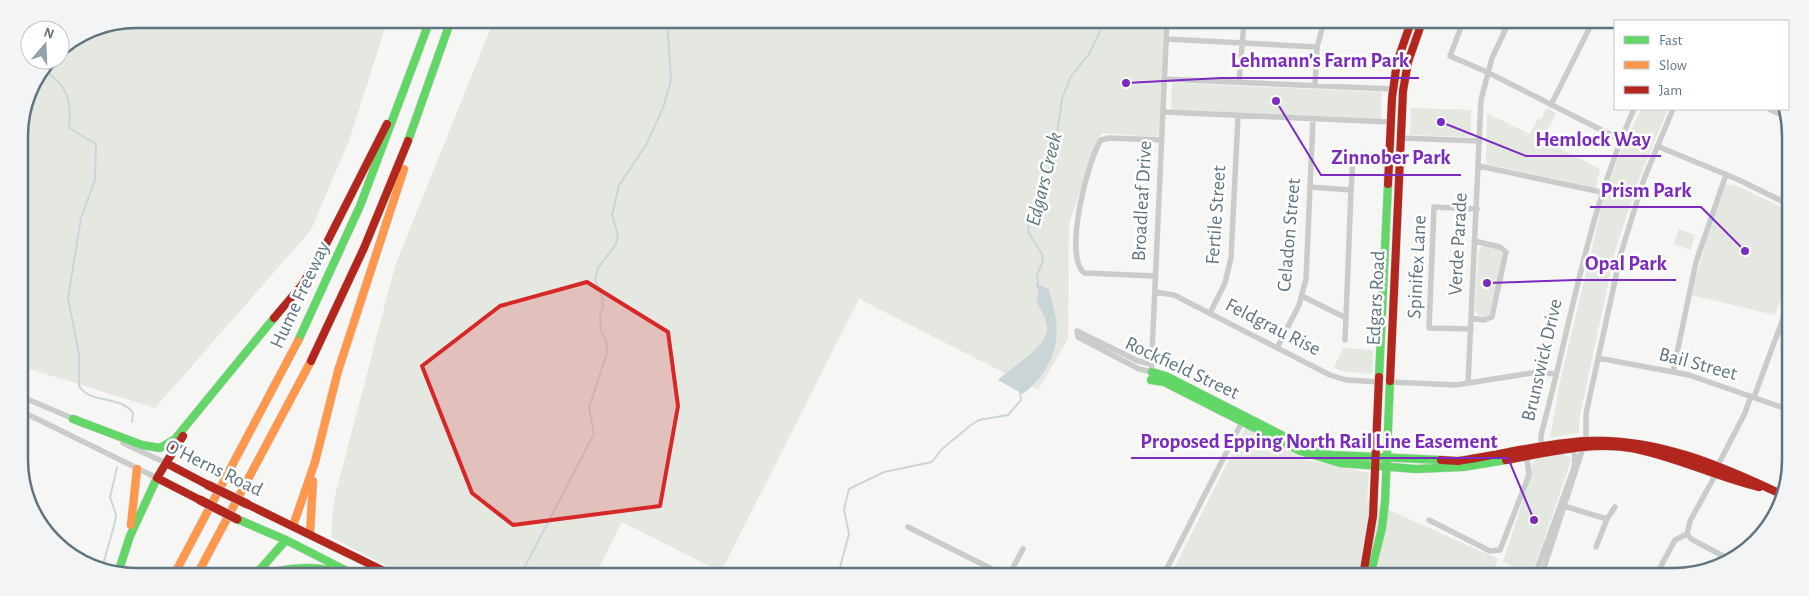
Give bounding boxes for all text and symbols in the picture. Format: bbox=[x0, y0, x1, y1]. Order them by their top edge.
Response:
north arrow bbox=[20, 20, 70, 70]
legend bbox=[1614, 20, 1789, 110]
text: N bbox=[42, 25, 56, 42]
text: Fast bbox=[1659, 33, 1683, 48]
callout: Lehmann’s Farm Park bbox=[1221, 42, 1419, 78]
text: Lehmann’s Farm Park bbox=[1231, 50, 1410, 71]
text: Slow bbox=[1659, 58, 1687, 73]
text: Jam bbox=[1659, 83, 1682, 98]
callout: Hemlock Way bbox=[1526, 120, 1661, 156]
text: Hemlock Way bbox=[1535, 129, 1651, 150]
water label: Edgars Creek bbox=[1022, 130, 1066, 228]
callout: Zinnober Park bbox=[1321, 139, 1461, 175]
street label: Broadleaf Drive bbox=[1129, 140, 1155, 262]
text: Zinnober Park bbox=[1331, 147, 1451, 168]
street label: Fertile Street bbox=[1203, 164, 1229, 265]
callout: Prism Park bbox=[1590, 171, 1701, 207]
street label: Celadon Street bbox=[1274, 177, 1304, 293]
text: Prism Park bbox=[1600, 180, 1692, 201]
street label: Verde Parade bbox=[1445, 192, 1471, 296]
street label: Spinifex Lane bbox=[1404, 215, 1430, 319]
street label: Hume Freeway bbox=[267, 238, 334, 352]
callout: Opal Park bbox=[1575, 244, 1676, 280]
street label: Edgars Road bbox=[1364, 250, 1388, 346]
text: Opal Park bbox=[1585, 253, 1668, 274]
street label: Feldgrau Rise bbox=[1222, 295, 1324, 359]
street label: Brunswick Drive bbox=[1518, 297, 1566, 423]
street label: Rockfield Street bbox=[1122, 333, 1243, 403]
street label: Bail Street bbox=[1657, 344, 1740, 384]
callout: Proposed Epping North Rail Line Easement bbox=[1131, 422, 1508, 458]
text: Proposed Epping North Rail Line Easement bbox=[1140, 431, 1498, 452]
street label: O'Herns Road bbox=[162, 436, 266, 500]

